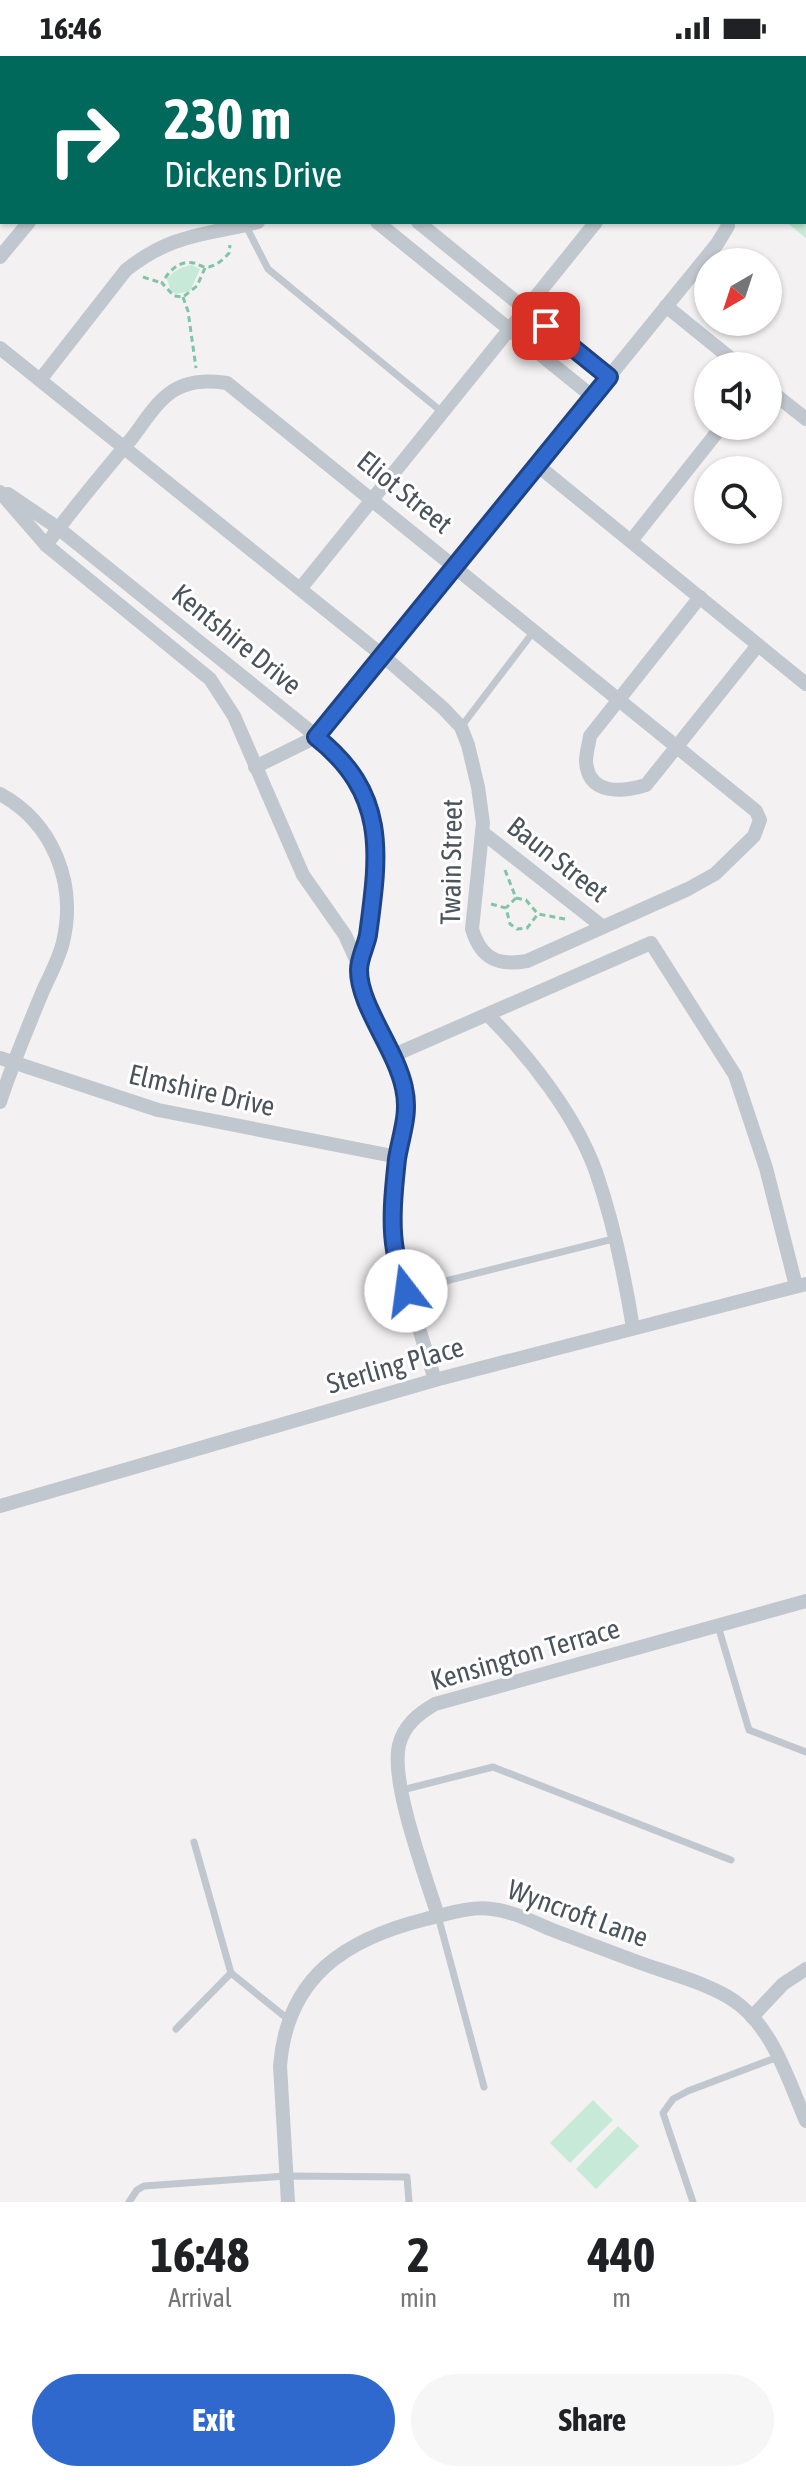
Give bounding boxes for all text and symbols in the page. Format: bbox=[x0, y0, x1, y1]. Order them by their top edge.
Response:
text: 16:46 bbox=[40, 11, 102, 45]
text: 230 m bbox=[164, 87, 291, 151]
icon: right bbox=[32, 88, 136, 192]
text: Dickens Drive bbox=[164, 153, 342, 195]
north arrow bbox=[694, 248, 782, 336]
map controls bbox=[694, 248, 782, 544]
pin bbox=[512, 292, 580, 360]
icon: arrive bbox=[524, 304, 568, 348]
button: sound bbox=[694, 352, 782, 440]
street label: Eliot Street bbox=[351, 444, 459, 540]
button: search bbox=[694, 456, 782, 544]
street label: Kentshire Drive bbox=[166, 577, 308, 701]
street label: Twain Street bbox=[434, 799, 468, 925]
street label: Baun Street bbox=[501, 810, 615, 908]
street label: Elmshire Drive bbox=[126, 1058, 278, 1122]
position arrow bbox=[364, 1249, 448, 1333]
street label: Sterling Place bbox=[323, 1330, 467, 1400]
street label: Kensington Terrace bbox=[427, 1612, 623, 1696]
street label: Wyncroft Lane bbox=[503, 1873, 653, 1953]
text: 16:48 bbox=[151, 2227, 249, 2282]
text: 2 bbox=[407, 2227, 430, 2282]
text: 440 bbox=[588, 2227, 655, 2282]
text: Arrival bbox=[168, 2283, 232, 2313]
text: min bbox=[400, 2283, 437, 2313]
text: m bbox=[612, 2283, 631, 2313]
button: Exit bbox=[32, 2374, 395, 2466]
button: Share bbox=[411, 2374, 774, 2466]

